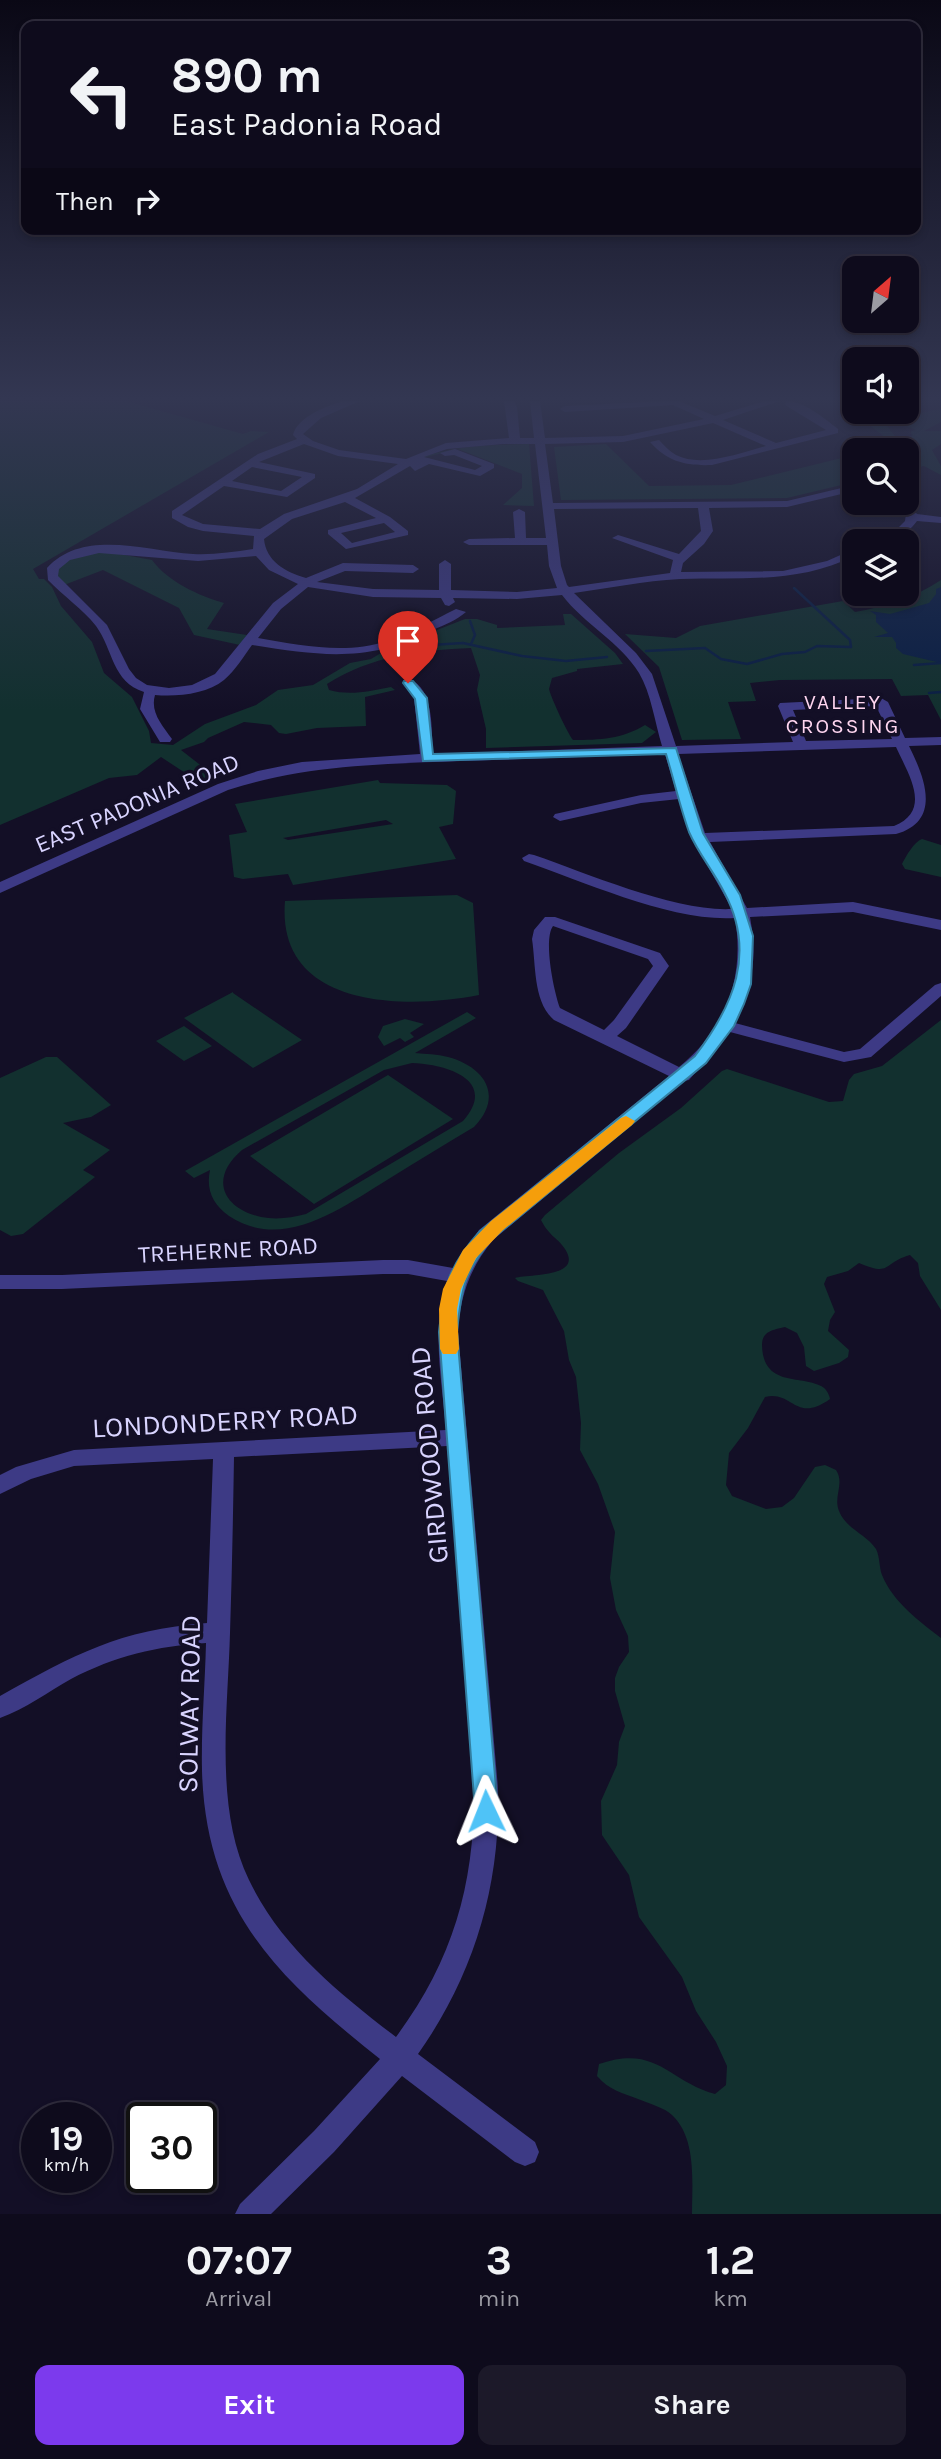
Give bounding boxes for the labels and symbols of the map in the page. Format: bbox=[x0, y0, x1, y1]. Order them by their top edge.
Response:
north arrow bbox=[842, 256, 919, 332]
pin bbox=[378, 611, 438, 683]
district label: VALLEY CROSSING bbox=[786, 690, 900, 738]
street label: EAST PADONIA ROAD bbox=[31, 747, 243, 859]
street label: TREHERNE ROAD bbox=[137, 1231, 319, 1269]
street label: GIRDWOOD ROAD bbox=[403, 1345, 455, 1565]
street label: LONDONDERRY ROAD bbox=[91, 1398, 359, 1444]
street label: SOLWAY ROAD bbox=[171, 1615, 207, 1793]
position arrow bbox=[449, 1774, 523, 1848]
speed limit sign: 30 bbox=[126, 2102, 217, 2193]

